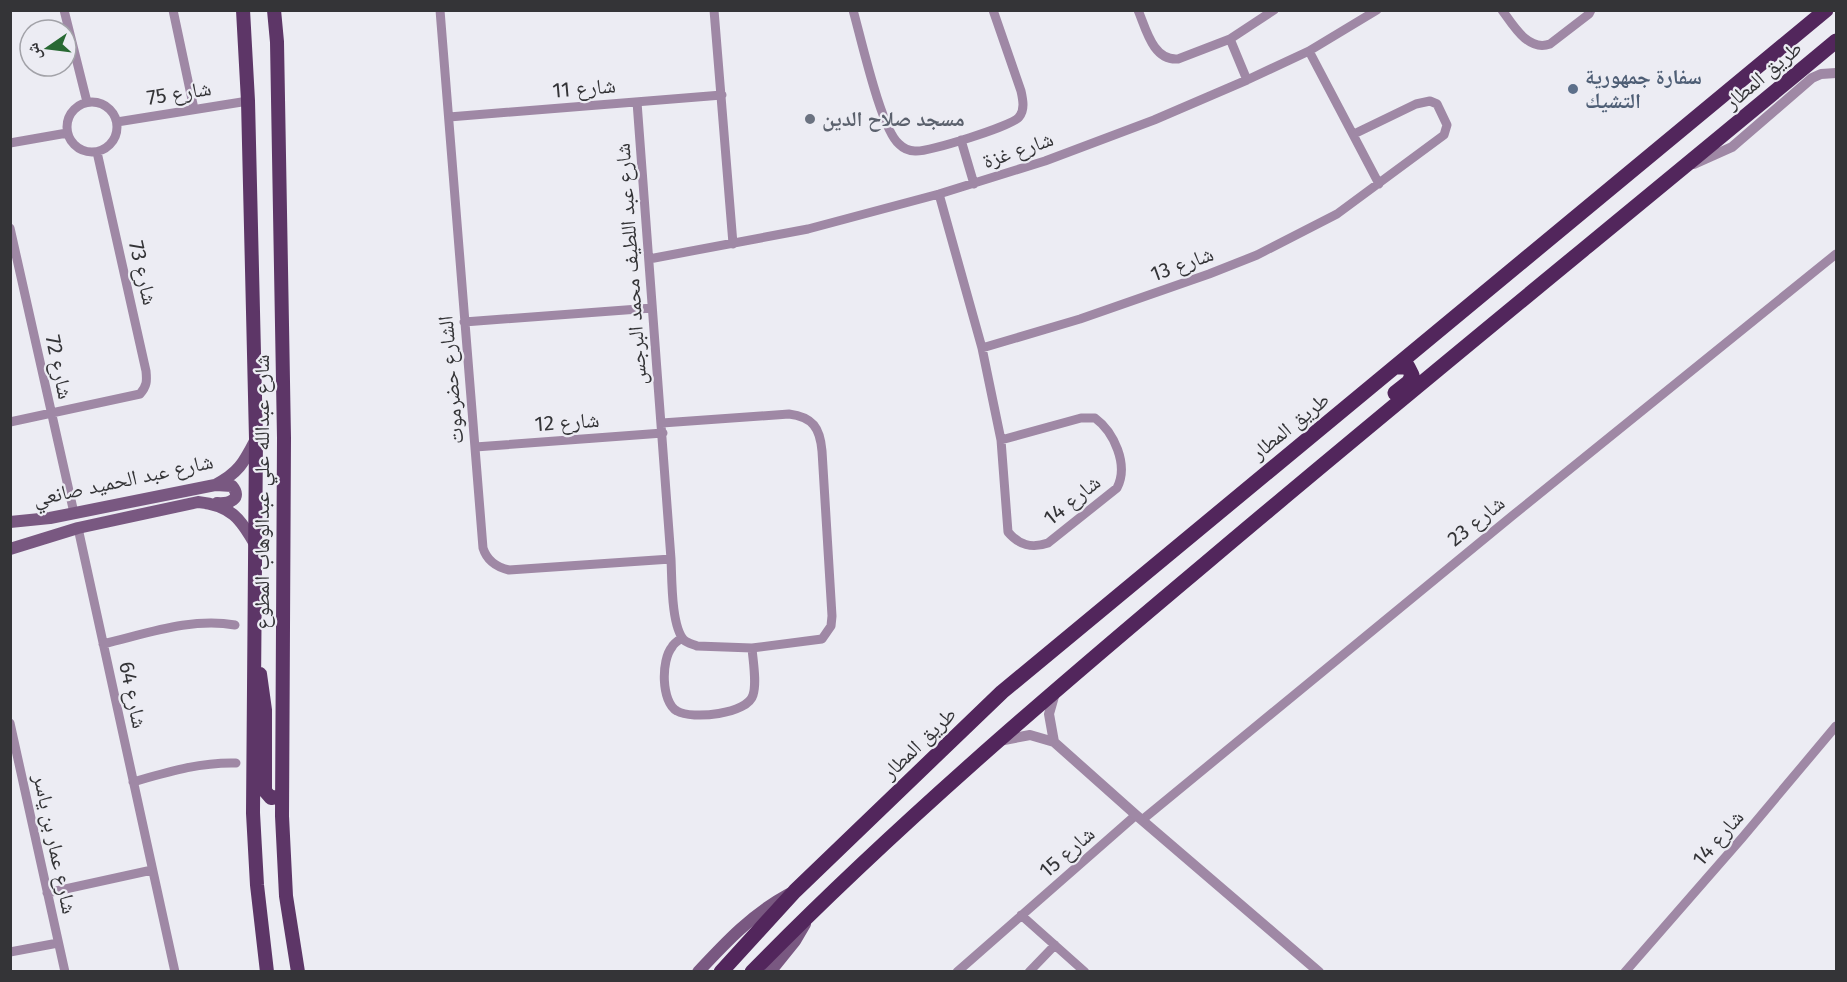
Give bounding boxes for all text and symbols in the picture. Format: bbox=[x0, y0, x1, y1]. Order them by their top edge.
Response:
north arrow bbox=[18, 18, 78, 78]
street label: طريق المطار bbox=[1718, 35, 1807, 116]
text: ش bbox=[23, 41, 45, 62]
place label: سفارة جمهورية التشيك bbox=[1585, 64, 1702, 114]
street label: شارع 11 bbox=[551, 72, 617, 104]
street label: شارع 75 bbox=[145, 75, 213, 111]
marker: سفارة جمهورية التشيك bbox=[1566, 82, 1580, 96]
place label: مسجد صلاح الدين bbox=[822, 106, 965, 132]
marker: مسجد صلاح الدين bbox=[803, 112, 817, 126]
street label: شارع غزة bbox=[979, 126, 1057, 174]
street label: شارع عبد اللطيف محمد البرجس bbox=[610, 142, 652, 386]
street label: شارع 73 bbox=[123, 238, 163, 308]
street label: شارع 13 bbox=[1147, 241, 1217, 287]
street label: الشارع حضرموت bbox=[432, 315, 470, 445]
street label: شارع 72 bbox=[40, 333, 78, 401]
street label: شارع عبدالله علي عبدالوهاب المطوع bbox=[249, 354, 278, 630]
street label: طريق المطار bbox=[1245, 387, 1334, 466]
street label: شارع 12 bbox=[534, 407, 600, 437]
street label: شارع عبد الحميد صانعي bbox=[30, 448, 216, 515]
street label: شارع 14 bbox=[1038, 469, 1106, 531]
street label: شارع 23 bbox=[1442, 490, 1510, 552]
street label: شارع 64 bbox=[113, 659, 153, 731]
street label: طريق المطار bbox=[876, 701, 962, 785]
street label: شارع عمار بن ياسر bbox=[27, 771, 82, 916]
street label: شارع 14 bbox=[1687, 805, 1749, 871]
street label: شارع 15 bbox=[1034, 821, 1100, 883]

